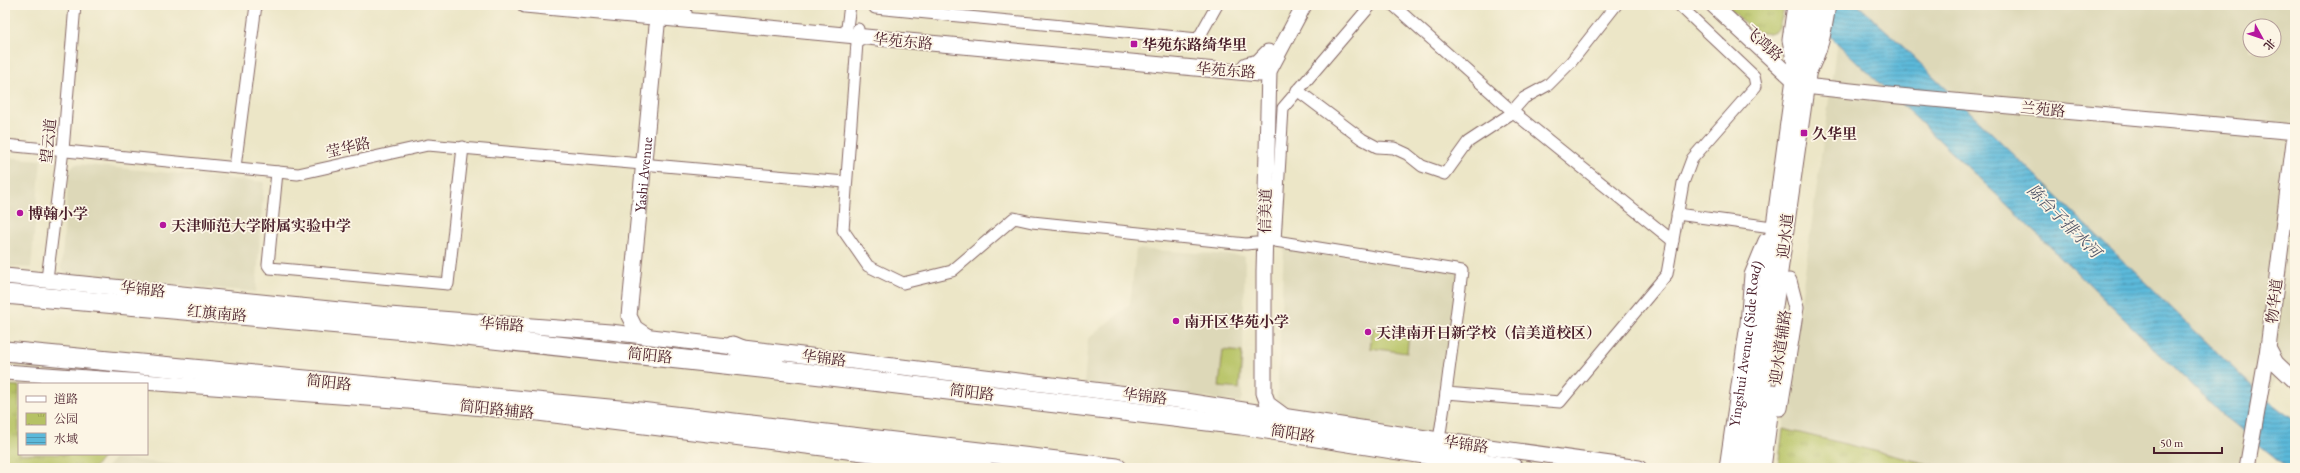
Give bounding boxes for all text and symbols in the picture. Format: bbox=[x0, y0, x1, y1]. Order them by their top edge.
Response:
north arrow bbox=[2242, 18, 2282, 58]
street label: 飞鸿路 bbox=[1741, 21, 1787, 65]
street label: 华苑东路 bbox=[872, 29, 934, 53]
place label: 华苑东路绮华里 bbox=[1142, 35, 1247, 54]
text: 北 bbox=[2261, 36, 2279, 53]
marker: 华苑东路绮华里 bbox=[1129, 39, 1139, 49]
street label: 华苑东路 bbox=[1195, 58, 1257, 82]
street label: 兰苑路 bbox=[2020, 98, 2066, 120]
street label: 望云道 bbox=[36, 118, 60, 164]
place label: 久华里 bbox=[1812, 124, 1857, 143]
marker: 久华里 bbox=[1799, 128, 1809, 138]
street label: 莹华路 bbox=[324, 133, 372, 161]
street label: Yashi Avenue bbox=[630, 136, 656, 213]
water label: 陈台子排水河 bbox=[2023, 180, 2107, 264]
street label: 信美道 bbox=[1255, 188, 1275, 234]
place label: 博翰小学 bbox=[28, 204, 88, 223]
marker: 博翰小学 bbox=[15, 208, 25, 218]
street label: 迎水道 bbox=[1773, 213, 1797, 259]
place label: 天津师范大学附属实验中学 bbox=[171, 216, 351, 235]
marker: 天津师范大学附属实验中学 bbox=[158, 220, 168, 230]
street label: Yingshui Avenue (Side Road) bbox=[1724, 257, 1767, 428]
street label: 华锦路 bbox=[120, 277, 166, 301]
street label: 物华道 bbox=[2262, 278, 2286, 324]
street label: 红旗南路 bbox=[186, 301, 248, 325]
street label: 迎水道辅路 bbox=[1765, 309, 1795, 385]
place label: 南开区华苑小学 bbox=[1184, 312, 1289, 331]
street label: 华锦路 bbox=[479, 313, 525, 335]
marker: 南开区华苑小学 bbox=[1171, 316, 1181, 326]
place label: 天津南开日新学校（信美道校区） bbox=[1376, 323, 1601, 342]
marker: 天津南开日新学校（信美道校区） bbox=[1363, 327, 1373, 337]
street label: 简阳路 bbox=[627, 343, 673, 367]
street label: 华锦路 bbox=[801, 346, 847, 370]
street label: 简阳路 bbox=[306, 370, 352, 394]
street label: 简阳路 bbox=[949, 380, 995, 404]
legend bbox=[18, 383, 148, 455]
street label: 华锦路 bbox=[1122, 384, 1168, 408]
text: 道路 bbox=[54, 391, 78, 407]
street label: 简阳路辅路 bbox=[459, 396, 535, 422]
text: 公园 bbox=[54, 411, 78, 427]
street label: 简阳路 bbox=[1269, 420, 1317, 446]
scale bar bbox=[2154, 429, 2222, 455]
text: 水域 bbox=[54, 431, 78, 447]
street label: 华锦路 bbox=[1442, 431, 1490, 457]
text: 50 m bbox=[2160, 435, 2184, 451]

